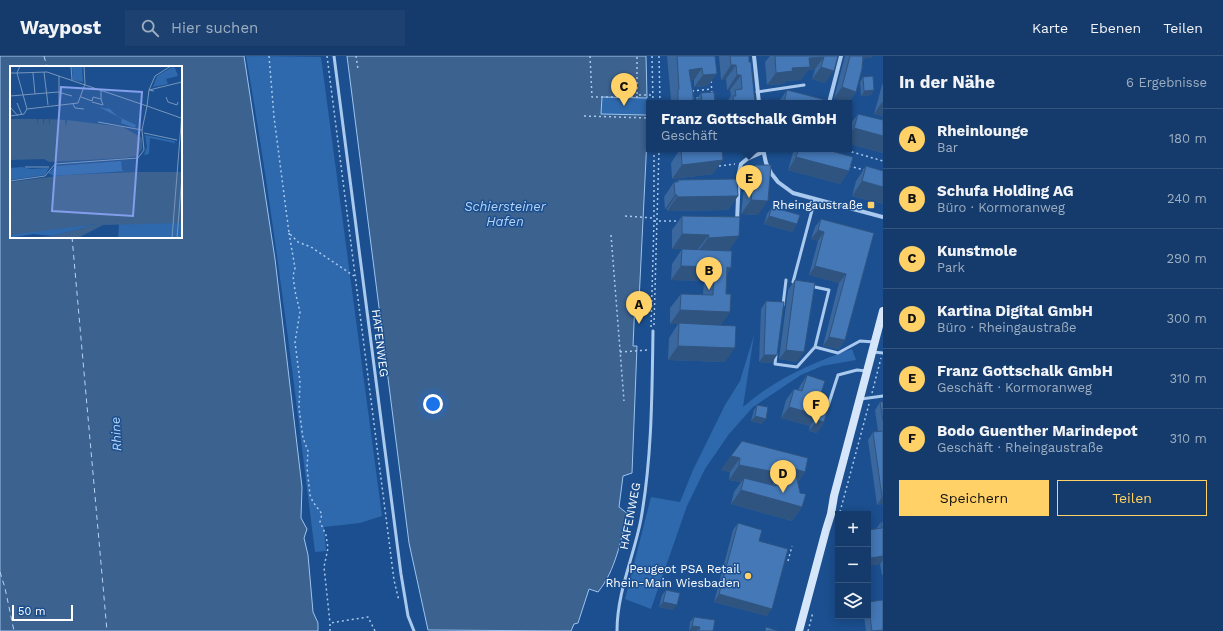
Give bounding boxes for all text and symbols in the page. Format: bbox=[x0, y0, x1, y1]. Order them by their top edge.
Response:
search box bbox=[125, 10, 405, 46]
text: Waypost bbox=[20, 16, 101, 39]
icon: search bbox=[139, 17, 161, 39]
text: Hier suchen bbox=[171, 19, 258, 37]
text: Karte bbox=[1032, 20, 1068, 36]
text: Ebenen bbox=[1090, 20, 1141, 36]
text: Teilen bbox=[1163, 20, 1203, 36]
inset map bbox=[10, 66, 182, 238]
text: In der Nähe bbox=[899, 72, 995, 92]
pin: C bbox=[611, 73, 637, 106]
text: 6 Ergebnisse bbox=[1126, 75, 1207, 90]
popup bbox=[646, 100, 852, 152]
text: Franz Gottschalk GmbH bbox=[661, 110, 837, 128]
text: Rheinlounge bbox=[937, 122, 1029, 140]
text: Geschäft bbox=[661, 128, 717, 143]
text: A bbox=[908, 131, 916, 146]
text: 180 m bbox=[1169, 131, 1207, 146]
text: Bar bbox=[937, 140, 958, 155]
pin: E bbox=[736, 165, 762, 198]
text: Schufa Holding AG bbox=[937, 182, 1074, 200]
text: B bbox=[908, 191, 916, 206]
text: 240 m bbox=[1167, 191, 1207, 206]
place label: Rheingaustraße bbox=[772, 198, 863, 212]
water label: Schiersteiner Hafen bbox=[464, 199, 547, 229]
marker: Rheingaustraße bbox=[866, 200, 876, 210]
text: Büro · Kormoranweg bbox=[937, 200, 1065, 215]
text: Kunstmole bbox=[937, 242, 1017, 260]
text: C bbox=[908, 251, 916, 266]
text: 290 m bbox=[1166, 251, 1207, 266]
pin: B bbox=[696, 257, 722, 290]
text: Park bbox=[937, 260, 965, 275]
pin: A bbox=[626, 291, 652, 324]
text: Kartina Digital GmbH bbox=[937, 302, 1093, 320]
street label: HAFENWEG bbox=[369, 308, 391, 378]
text: D bbox=[907, 311, 917, 326]
text: 300 m bbox=[1166, 311, 1207, 326]
text: Büro · Rheingaustraße bbox=[937, 320, 1076, 335]
text: Franz Gottschalk GmbH bbox=[937, 362, 1113, 380]
text: E bbox=[908, 371, 916, 386]
text: 310 m bbox=[1169, 371, 1207, 386]
text: Geschäft · Kormoranweg bbox=[937, 380, 1092, 395]
pin: F bbox=[803, 391, 829, 424]
your location bbox=[423, 394, 443, 414]
water label: Rhine bbox=[108, 416, 124, 452]
text: Bodo Guenther Marindepot bbox=[937, 422, 1138, 440]
text: F bbox=[908, 431, 916, 446]
text: 310 m bbox=[1169, 431, 1207, 446]
text: Geschäft · Rheingaustraße bbox=[937, 440, 1103, 455]
pin: D bbox=[770, 460, 796, 493]
button: Speichern bbox=[899, 480, 1049, 516]
button: Teilen bbox=[1057, 480, 1207, 516]
street label: HAFENWEG bbox=[617, 481, 643, 551]
map controls bbox=[835, 511, 871, 619]
button: + bbox=[835, 511, 871, 547]
button: − bbox=[835, 547, 871, 583]
place label: Peugeot PSA Retail Rhein-Main Wiesbaden bbox=[605, 562, 740, 590]
marker: Peugeot PSA Retail Rhein-Main Wiesbaden bbox=[743, 571, 753, 581]
button: layers bbox=[835, 583, 871, 619]
scale bar bbox=[12, 603, 73, 622]
text: 50 m bbox=[18, 605, 45, 618]

